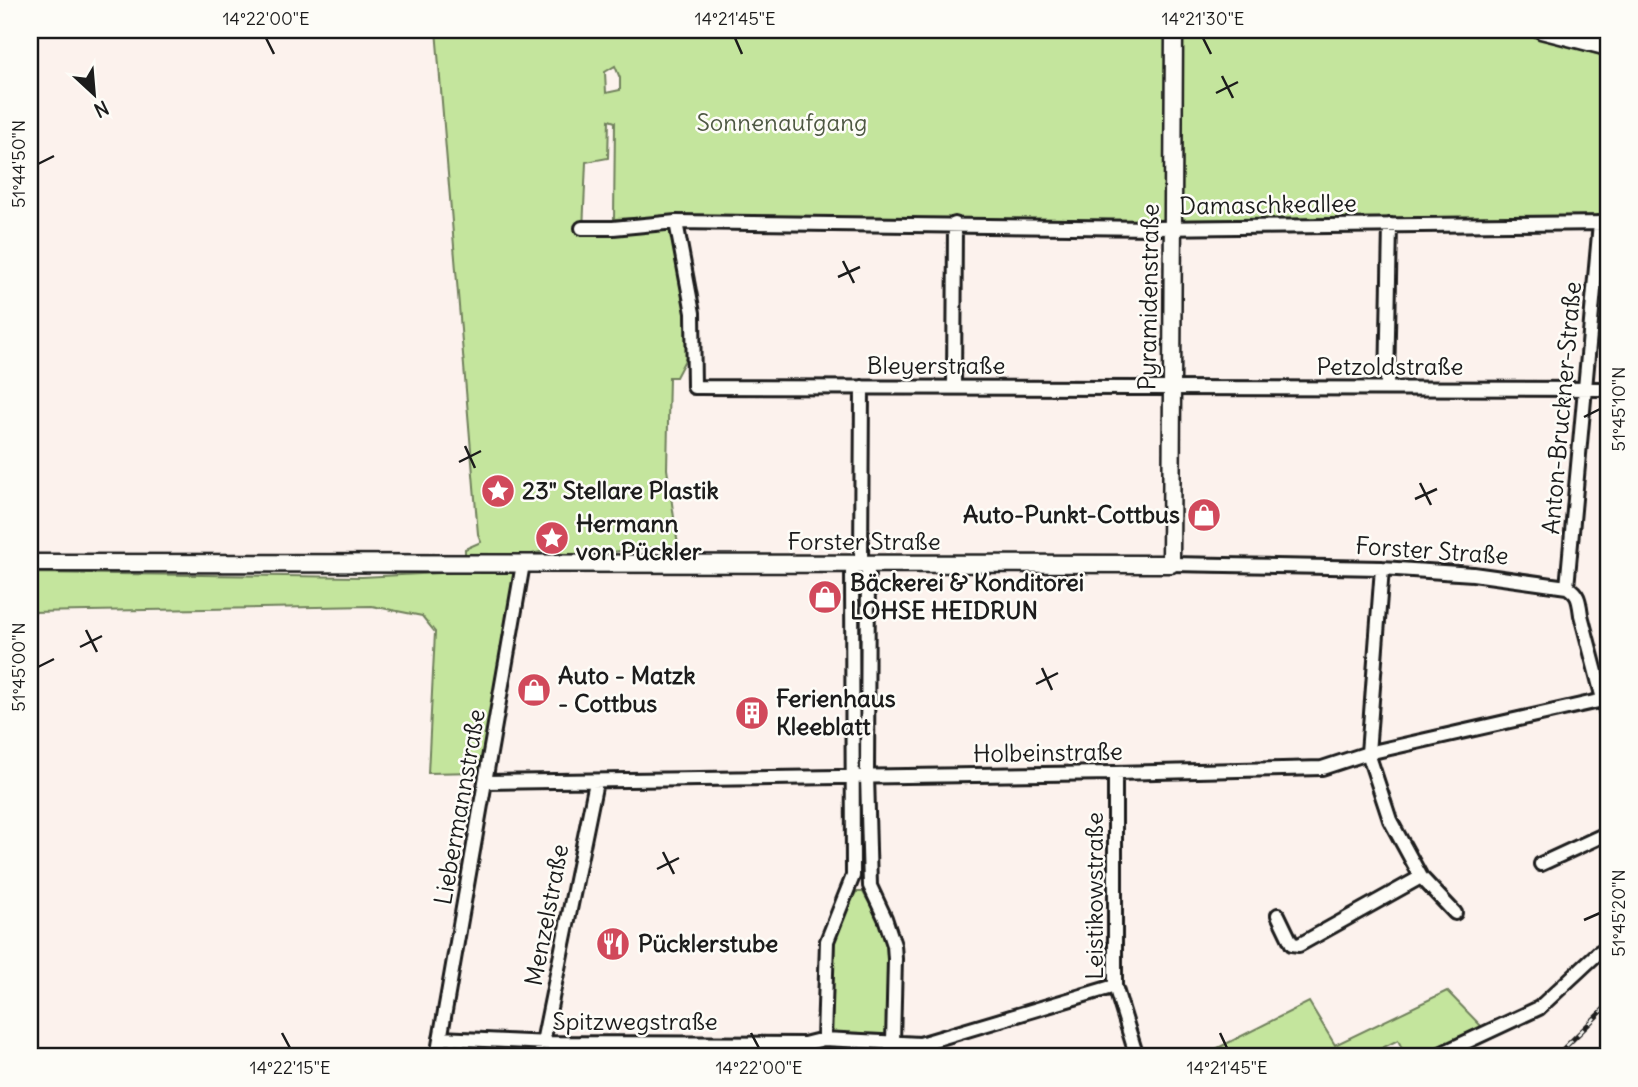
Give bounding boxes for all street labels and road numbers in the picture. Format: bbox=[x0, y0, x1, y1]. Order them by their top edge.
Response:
street label: Damaschkeallee bbox=[1179, 187, 1357, 221]
street label: Pyramidenstraße bbox=[1131, 203, 1165, 391]
street label: Anton-Bruckner-Straße bbox=[1535, 280, 1587, 535]
street label: Bleyerstraße bbox=[867, 350, 1005, 380]
street label: Petzoldstraße bbox=[1316, 351, 1464, 381]
street label: Forster Straße bbox=[787, 526, 941, 556]
street label: Forster Straße bbox=[1355, 530, 1510, 570]
street label: Liebermannstraße bbox=[427, 707, 491, 907]
street label: Holbeinstraße bbox=[973, 736, 1123, 768]
street label: Leistikowstraße bbox=[1079, 812, 1109, 980]
street label: Menzelstraße bbox=[518, 841, 574, 988]
street label: Spitzwegstraße bbox=[552, 1006, 718, 1036]

